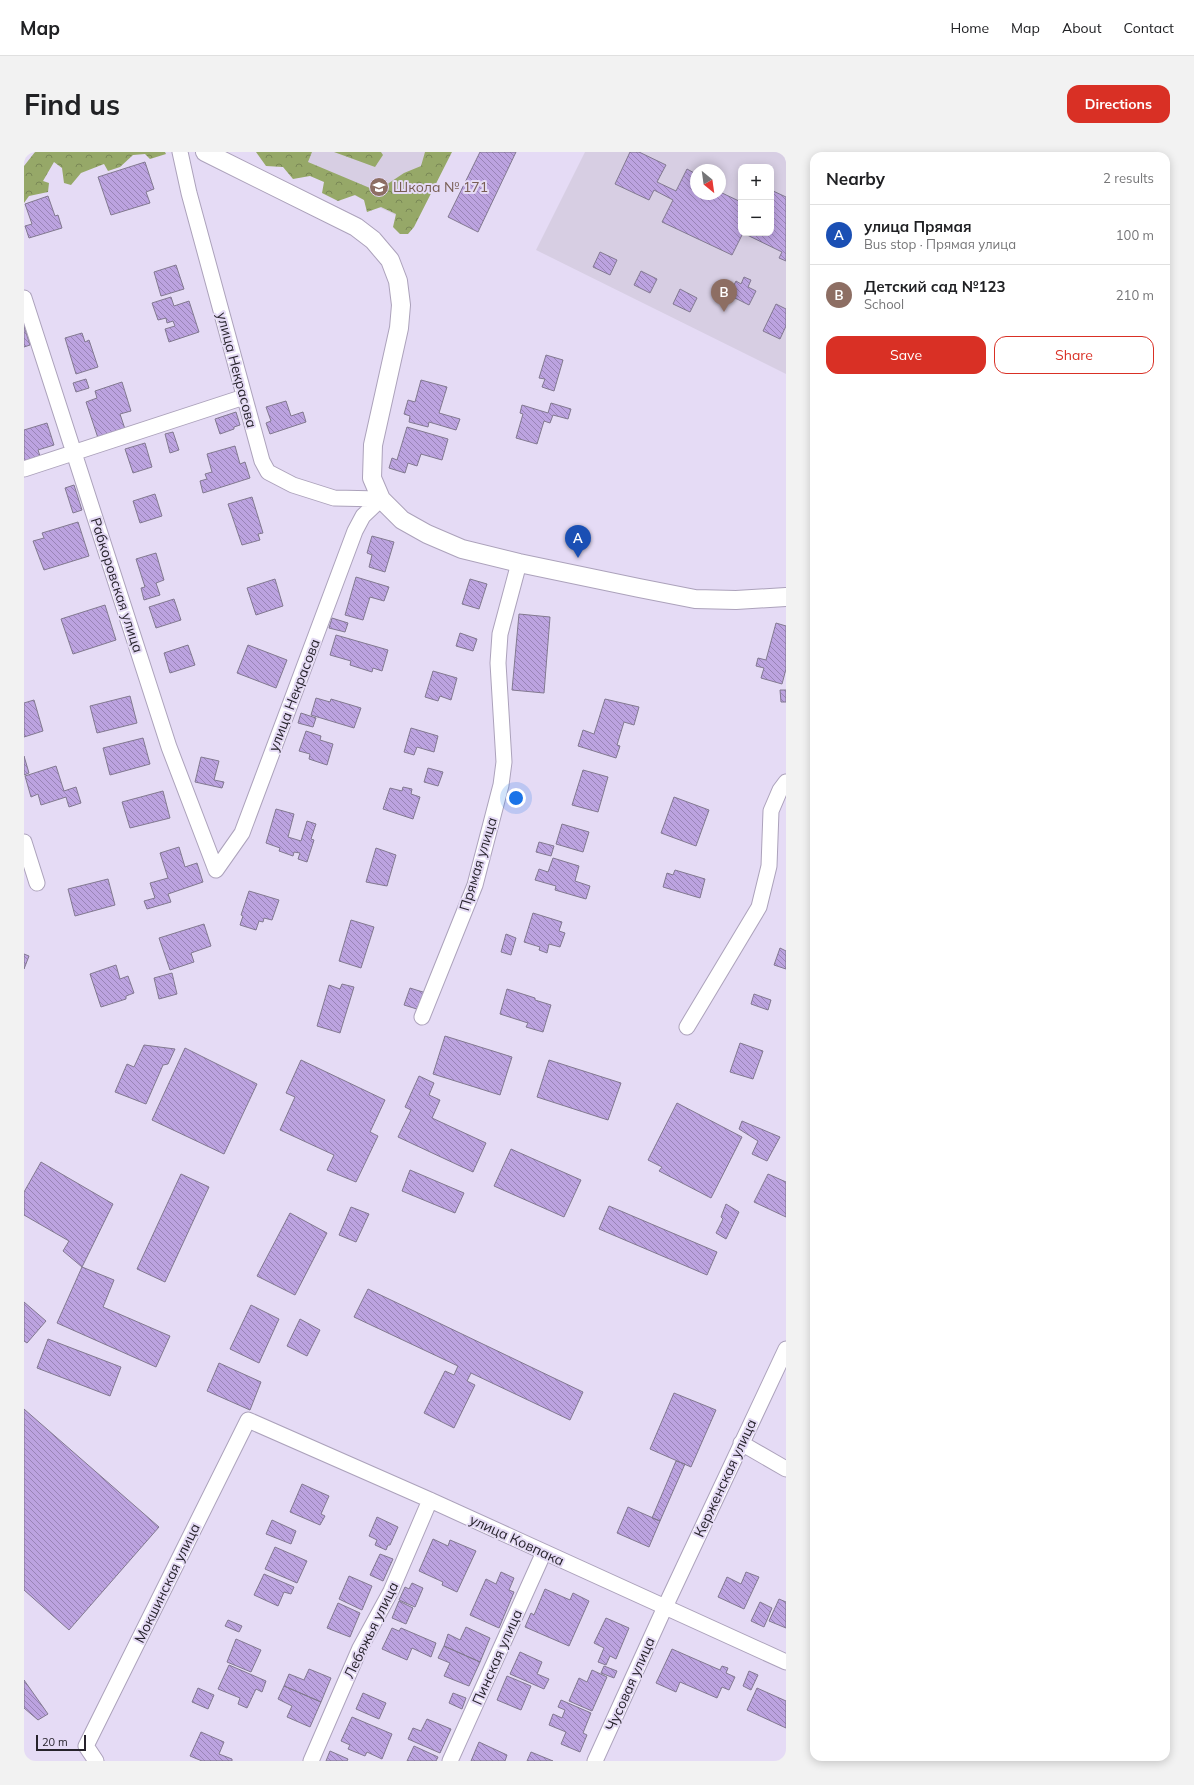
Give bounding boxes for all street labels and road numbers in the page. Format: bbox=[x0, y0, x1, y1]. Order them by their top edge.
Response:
street label: улица Некрасова bbox=[213, 310, 261, 430]
street label: Рабкоровская улица bbox=[87, 515, 147, 655]
street label: улица Некрасова bbox=[264, 636, 324, 754]
street label: Прямая улица bbox=[455, 815, 501, 913]
street label: Керженская улица bbox=[690, 1416, 760, 1540]
street label: улица Ковпака bbox=[467, 1510, 567, 1570]
street label: Мокшинская улица bbox=[130, 1520, 204, 1646]
street label: Лебяжья улица bbox=[340, 1579, 402, 1681]
street label: Пинская улица bbox=[468, 1606, 526, 1708]
street label: Чусовая улица bbox=[601, 1634, 659, 1734]

